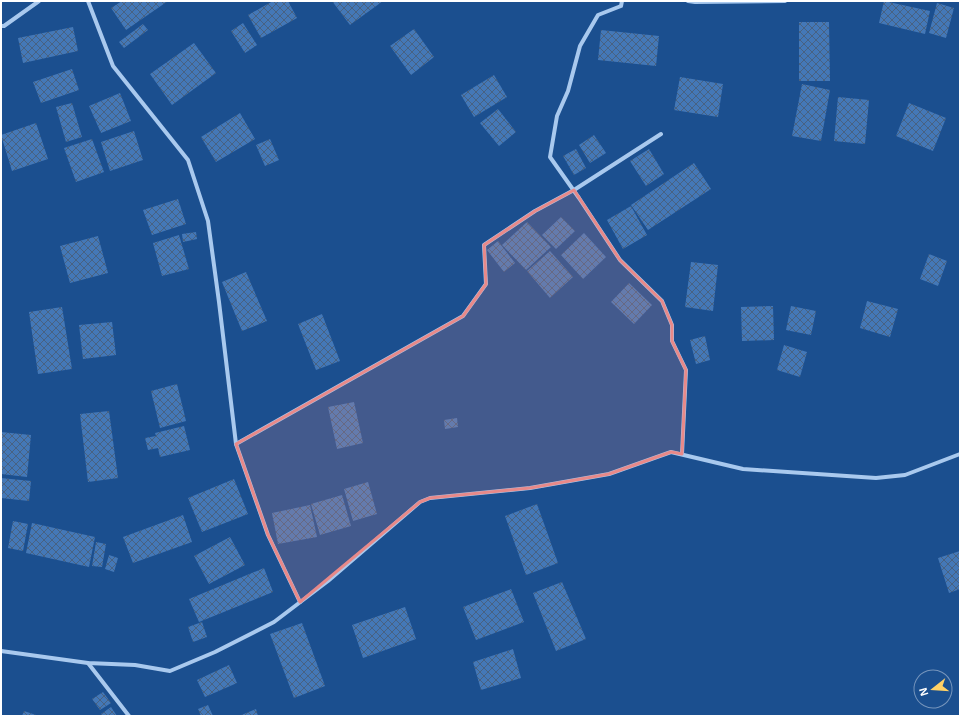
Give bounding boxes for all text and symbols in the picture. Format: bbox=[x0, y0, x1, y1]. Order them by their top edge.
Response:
north arrow bbox=[913, 669, 953, 709]
text: N bbox=[917, 686, 930, 697]

